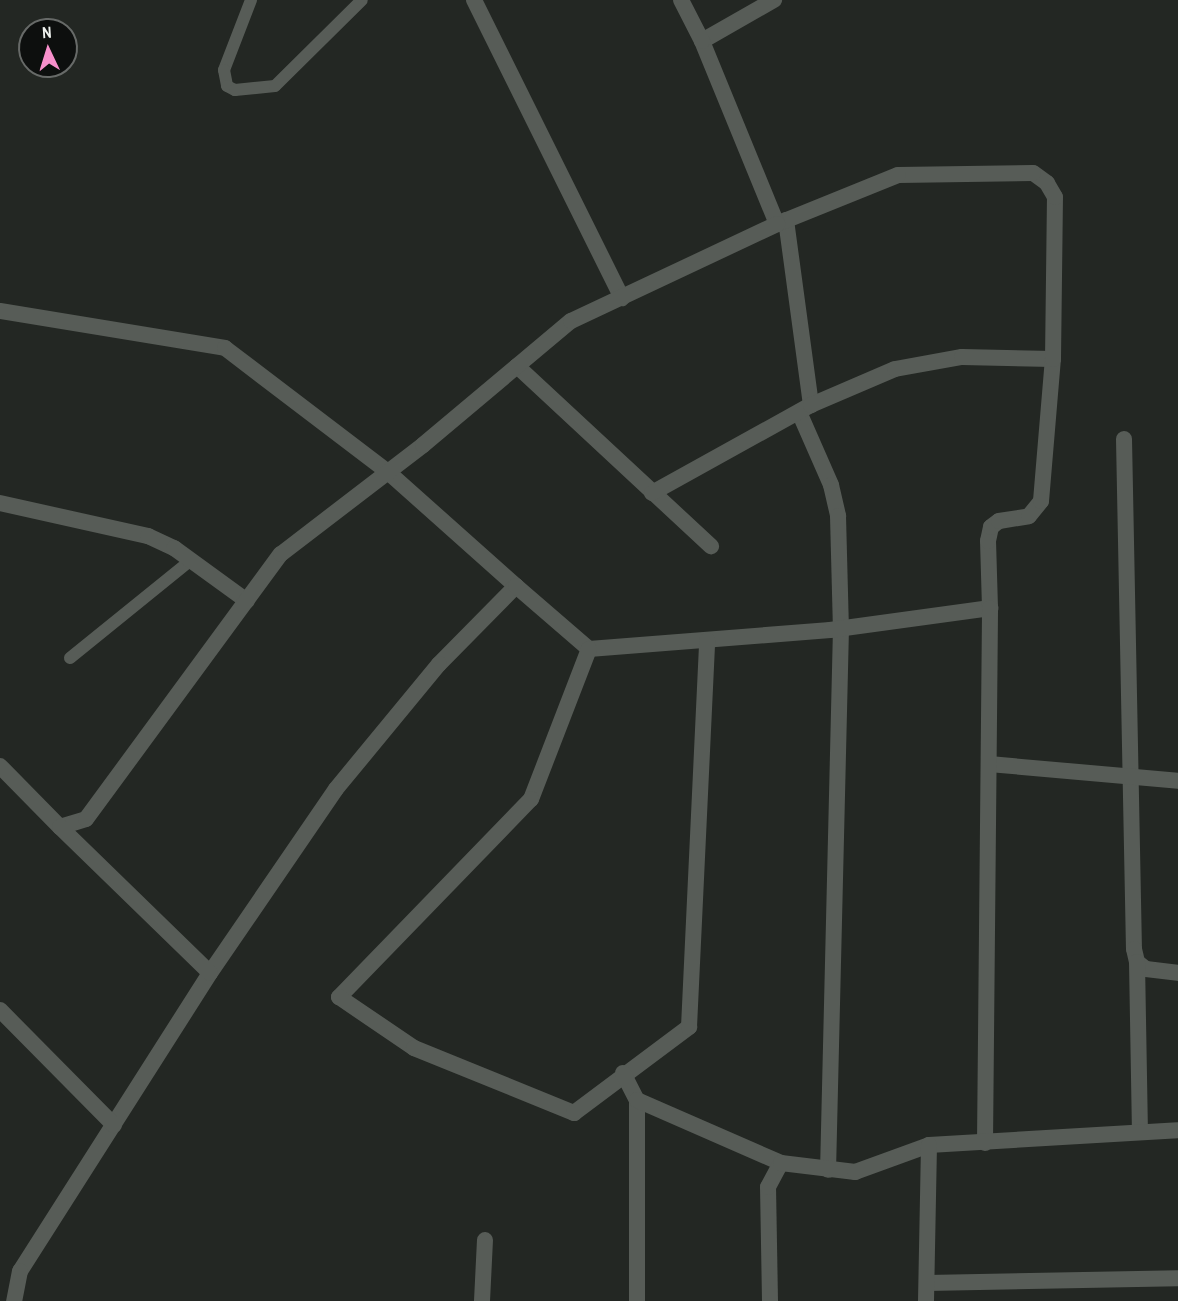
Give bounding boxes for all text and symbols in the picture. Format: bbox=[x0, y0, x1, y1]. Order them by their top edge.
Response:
north arrow bbox=[18, 18, 78, 78]
text: N bbox=[41, 21, 52, 43]

